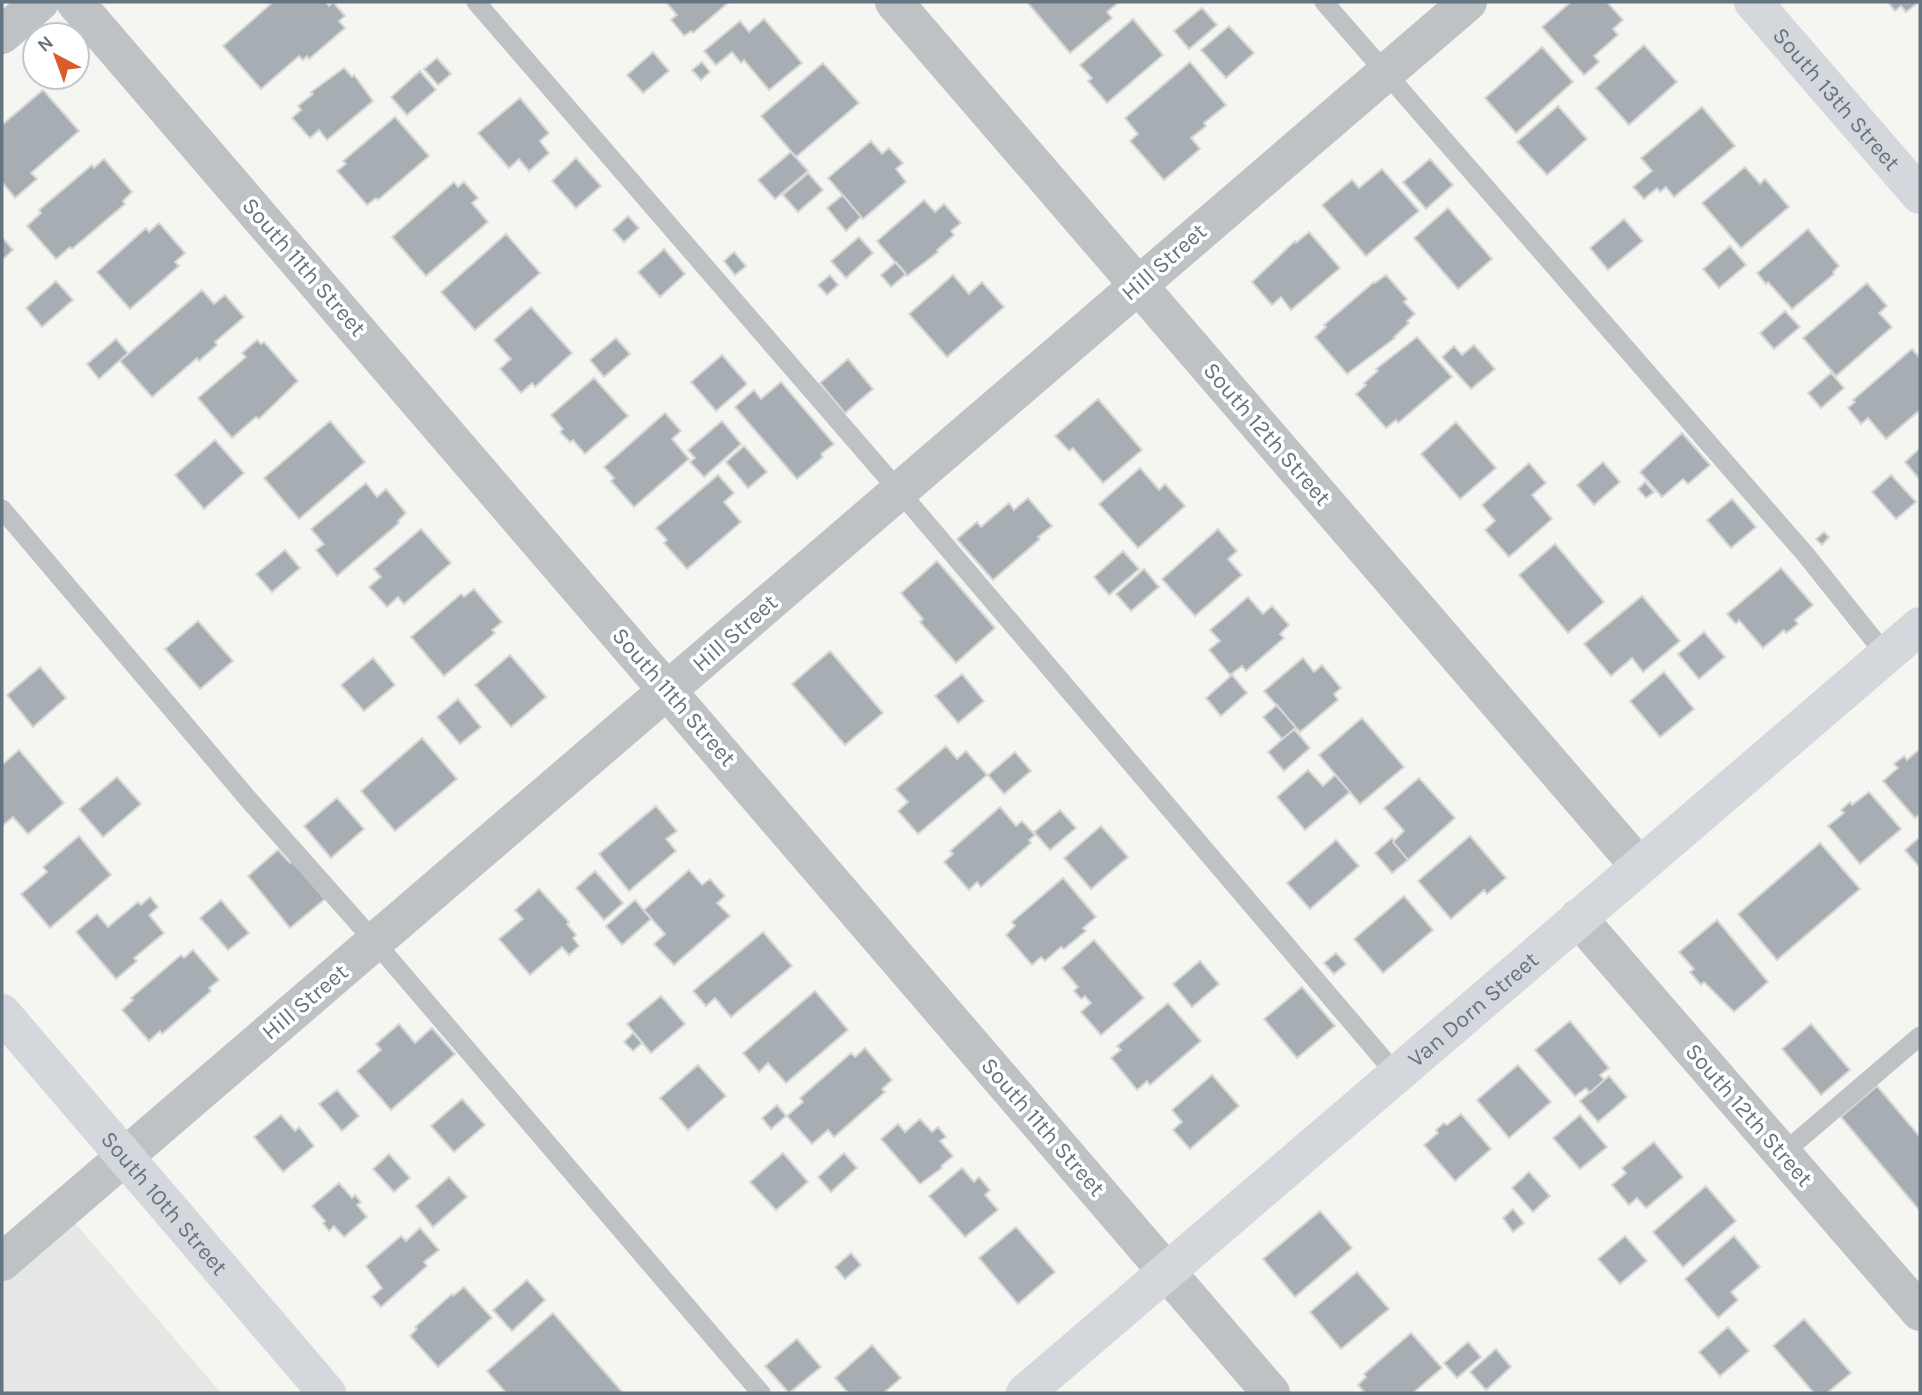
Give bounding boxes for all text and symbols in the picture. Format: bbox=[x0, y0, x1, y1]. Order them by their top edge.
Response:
north arrow bbox=[21, 21, 91, 91]
street label: South 13th Street bbox=[1767, 22, 1906, 176]
text: N bbox=[33, 31, 58, 57]
street label: South 11th Street bbox=[236, 192, 372, 342]
street label: Hill Street bbox=[1116, 218, 1212, 306]
street label: South 12th Street bbox=[1198, 357, 1337, 511]
street label: Hill Street bbox=[687, 589, 783, 677]
street label: South 11th Street bbox=[606, 622, 742, 772]
street label: Van Dorn Street bbox=[1402, 946, 1544, 1072]
street label: Hill Street bbox=[257, 958, 354, 1046]
street label: South 12th Street bbox=[1680, 1038, 1819, 1192]
street label: South 11th Street bbox=[975, 1052, 1111, 1202]
street label: South 10th Street bbox=[95, 1125, 234, 1281]

